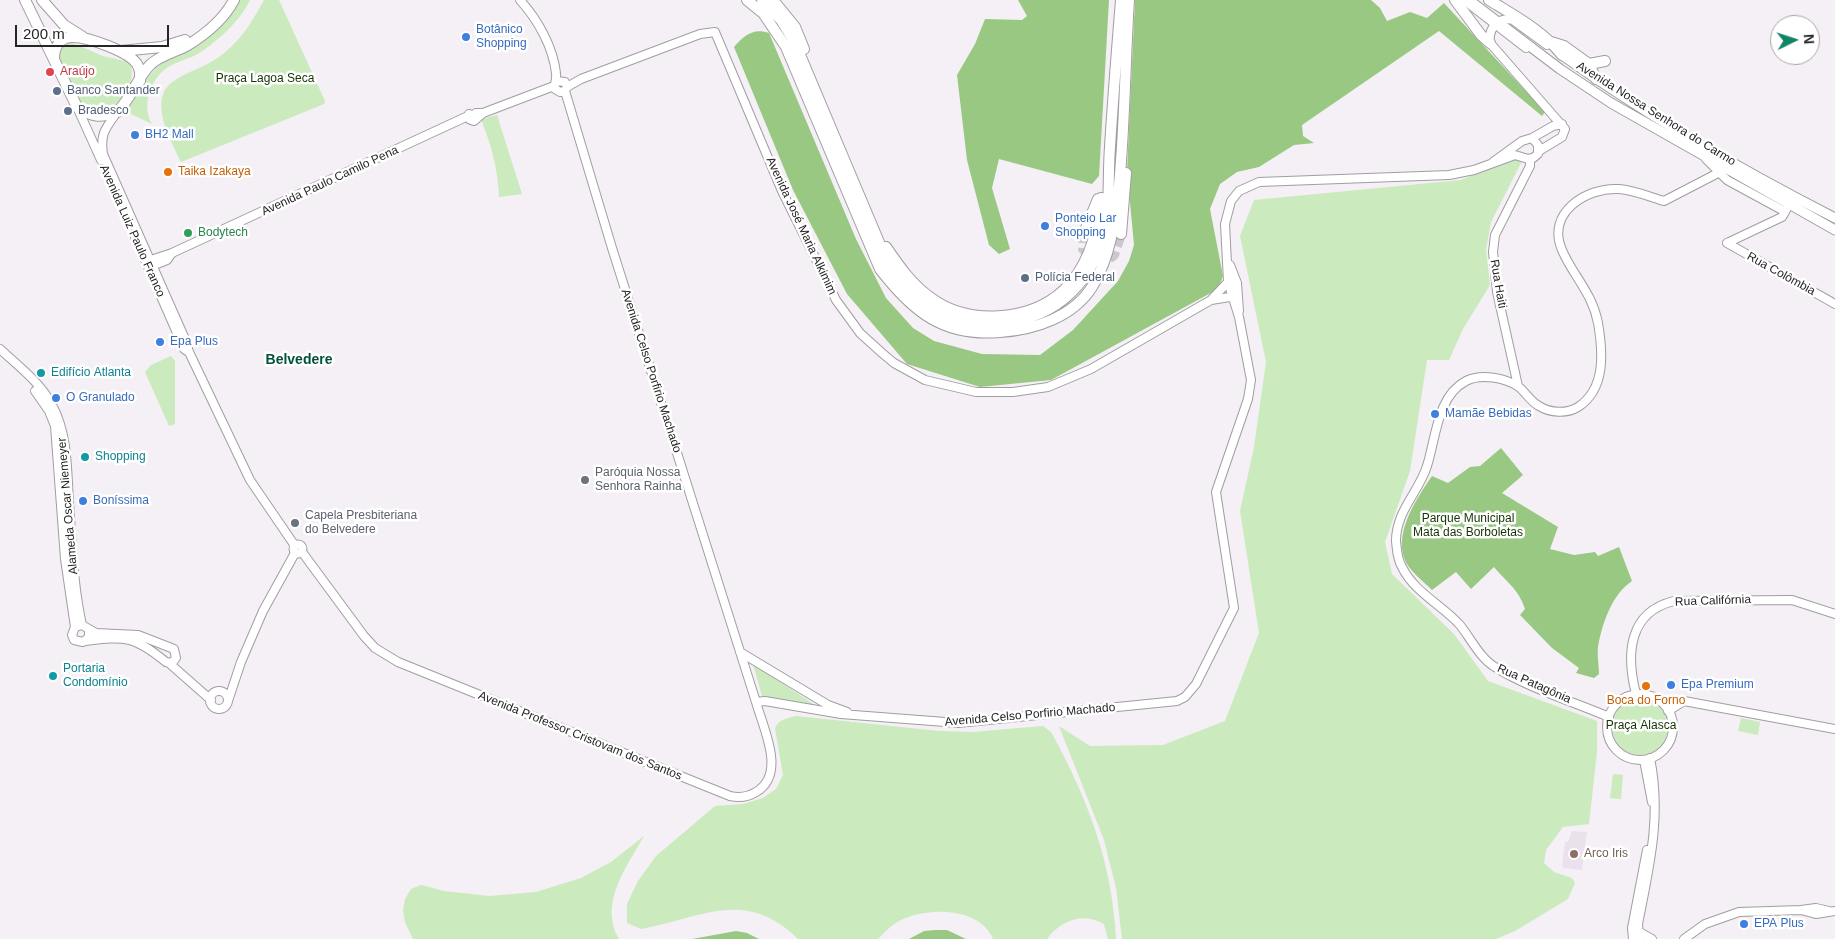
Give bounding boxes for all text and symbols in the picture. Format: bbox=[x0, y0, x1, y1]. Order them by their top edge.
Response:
scale bar bbox=[18, 15, 171, 47]
north arrow bbox=[1770, 15, 1820, 65]
place label: Botânico Shopping bbox=[476, 23, 527, 51]
text: 200 m bbox=[23, 25, 65, 42]
marker: Botânico Shopping bbox=[460, 31, 472, 43]
text: N bbox=[1801, 33, 1817, 45]
street label: Avenida Nossa Senhora do Carmo bbox=[1574, 59, 1738, 169]
place label: Araújo bbox=[60, 65, 95, 79]
marker: Araújo bbox=[44, 66, 56, 78]
park label: Praça Lagoa Seca bbox=[216, 72, 314, 86]
place label: Banco Santander bbox=[67, 84, 160, 98]
marker: Banco Santander bbox=[51, 85, 63, 97]
place label: Bradesco bbox=[78, 104, 129, 118]
marker: Bradesco bbox=[62, 105, 74, 117]
place label: BH2 Mall bbox=[145, 128, 194, 142]
marker: BH2 Mall bbox=[129, 129, 141, 141]
street label: Avenida Paulo Camilo Pena bbox=[259, 143, 401, 219]
street label: Avenida José Maria Alkimim bbox=[763, 155, 839, 297]
street label: Avenida Luiz Paulo Franco bbox=[96, 163, 168, 299]
place label: Taika Izakaya bbox=[178, 165, 251, 179]
marker: Taika Izakaya bbox=[162, 166, 174, 178]
place label: Ponteio Lar Shopping bbox=[1055, 212, 1116, 240]
marker: Ponteio Lar Shopping bbox=[1039, 220, 1051, 232]
place label: Bodytech bbox=[198, 226, 248, 240]
marker: Bodytech bbox=[182, 227, 194, 239]
street label: Rua Colômbia bbox=[1744, 249, 1818, 299]
street label: Rua Haiti bbox=[1487, 258, 1509, 310]
place label: Polícia Federal bbox=[1035, 271, 1115, 285]
marker: Polícia Federal bbox=[1019, 272, 1031, 284]
street label: Avenida Celso Porfirio Machado bbox=[618, 287, 684, 455]
place label: Epa Plus bbox=[170, 335, 218, 349]
marker: Epa Plus bbox=[154, 336, 166, 348]
district label: Belvedere bbox=[266, 352, 332, 368]
place label: Edifício Atlanta bbox=[51, 366, 131, 380]
marker: Edifício Atlanta bbox=[35, 367, 47, 379]
place label: O Granulado bbox=[66, 391, 135, 405]
marker: O Granulado bbox=[50, 392, 62, 404]
place label: Mamãe Bebidas bbox=[1445, 407, 1532, 421]
marker: Mamãe Bebidas bbox=[1429, 408, 1441, 420]
street label: Alameda Oscar Niemeyer bbox=[55, 437, 81, 575]
place label: Shopping bbox=[95, 450, 146, 464]
marker: Shopping bbox=[79, 451, 91, 463]
place label: Paróquia Nossa Senhora Rainha bbox=[595, 466, 682, 494]
marker: Paróquia Nossa Senhora Rainha bbox=[579, 474, 591, 486]
place label: Boníssima bbox=[93, 494, 149, 508]
marker: Boníssima bbox=[77, 495, 89, 507]
place label: Capela Presbiteriana do Belvedere bbox=[305, 509, 417, 537]
park label: Parque Municipal Mata das Borboletas bbox=[1413, 512, 1523, 540]
marker: Capela Presbiteriana do Belvedere bbox=[289, 517, 301, 529]
street label: Rua Califórnia bbox=[1675, 592, 1751, 610]
street label: Rua Patagônia bbox=[1495, 661, 1573, 707]
place label: Portaria Condomínio bbox=[63, 662, 128, 690]
marker: Portaria Condomínio bbox=[47, 670, 59, 682]
place label: Epa Premium bbox=[1681, 678, 1754, 692]
marker: Epa Premium bbox=[1665, 679, 1677, 691]
marker: Boca do Forno bbox=[1640, 680, 1652, 692]
street label: Avenida Professor Cristovam dos Santos bbox=[476, 688, 684, 784]
place label: Boca do Forno bbox=[1607, 694, 1685, 708]
street label: Avenida Celso Porfirio Machado bbox=[944, 700, 1116, 730]
park label: Praça Alasca bbox=[1606, 719, 1676, 733]
place label: Arco Iris bbox=[1584, 847, 1628, 861]
marker: Arco Iris bbox=[1568, 848, 1580, 860]
place label: EPA Plus bbox=[1754, 917, 1804, 931]
marker: EPA Plus bbox=[1738, 918, 1750, 930]

